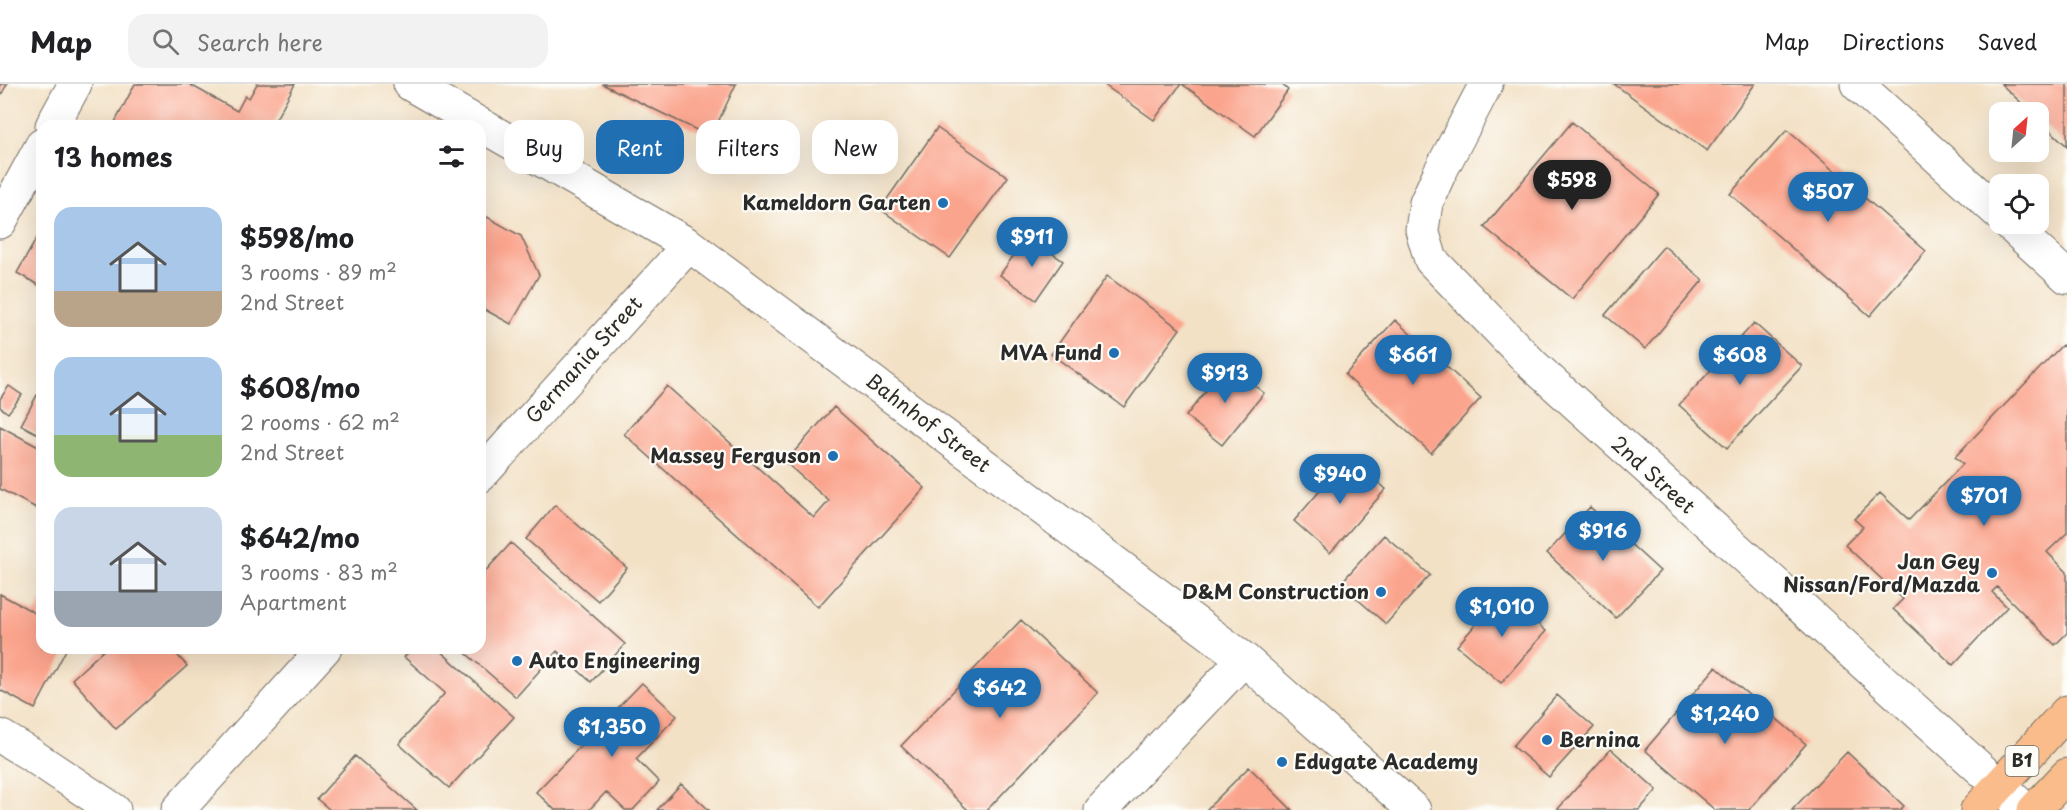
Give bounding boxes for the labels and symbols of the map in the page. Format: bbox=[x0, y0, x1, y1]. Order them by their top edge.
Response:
north arrow bbox=[1989, 102, 2049, 162]
pin: $598 bbox=[1536, 160, 1608, 211]
pin: $507 bbox=[1792, 172, 1864, 223]
place label: Kameldorn Garten bbox=[743, 187, 931, 217]
marker: Kameldorn Garten bbox=[936, 196, 950, 210]
pin: $911 bbox=[996, 217, 1068, 268]
street label: Germania Street bbox=[518, 289, 649, 430]
pin: $661 bbox=[1377, 335, 1449, 386]
pin: $608 bbox=[1704, 335, 1776, 386]
place label: MVA Fund bbox=[1000, 337, 1102, 367]
marker: MVA Fund bbox=[1107, 346, 1121, 360]
pin: $913 bbox=[1189, 353, 1261, 404]
street label: Bahnhof Street bbox=[860, 365, 997, 479]
street label: 2nd Street bbox=[1605, 428, 1702, 520]
place label: Massey Ferguson bbox=[650, 440, 821, 470]
marker: Massey Ferguson bbox=[826, 449, 840, 463]
pin: $940 bbox=[1304, 454, 1376, 505]
pin: $701 bbox=[1948, 476, 2020, 527]
pin: $916 bbox=[1567, 511, 1639, 562]
place label: Jan Gey Nissan/Ford/Mazda bbox=[1783, 546, 1980, 599]
marker: Jan Gey Nissan/Ford/Mazda bbox=[1985, 566, 1999, 580]
place label: D&M Construction bbox=[1182, 576, 1369, 606]
marker: D&M Construction bbox=[1374, 585, 1388, 599]
pin: $1,010 bbox=[1453, 587, 1551, 638]
place label: Auto Engineering bbox=[529, 645, 700, 675]
marker: Auto Engineering bbox=[510, 654, 524, 668]
pin: $642 bbox=[964, 668, 1036, 719]
pin: $1,240 bbox=[1676, 694, 1774, 745]
pin: $1,350 bbox=[563, 707, 661, 758]
place label: Bernina bbox=[1559, 724, 1640, 754]
marker: Bernina bbox=[1540, 733, 1554, 747]
place label: Edugate Academy bbox=[1294, 746, 1478, 776]
road number: B1 bbox=[2006, 746, 2038, 776]
marker: Edugate Academy bbox=[1275, 755, 1289, 769]

